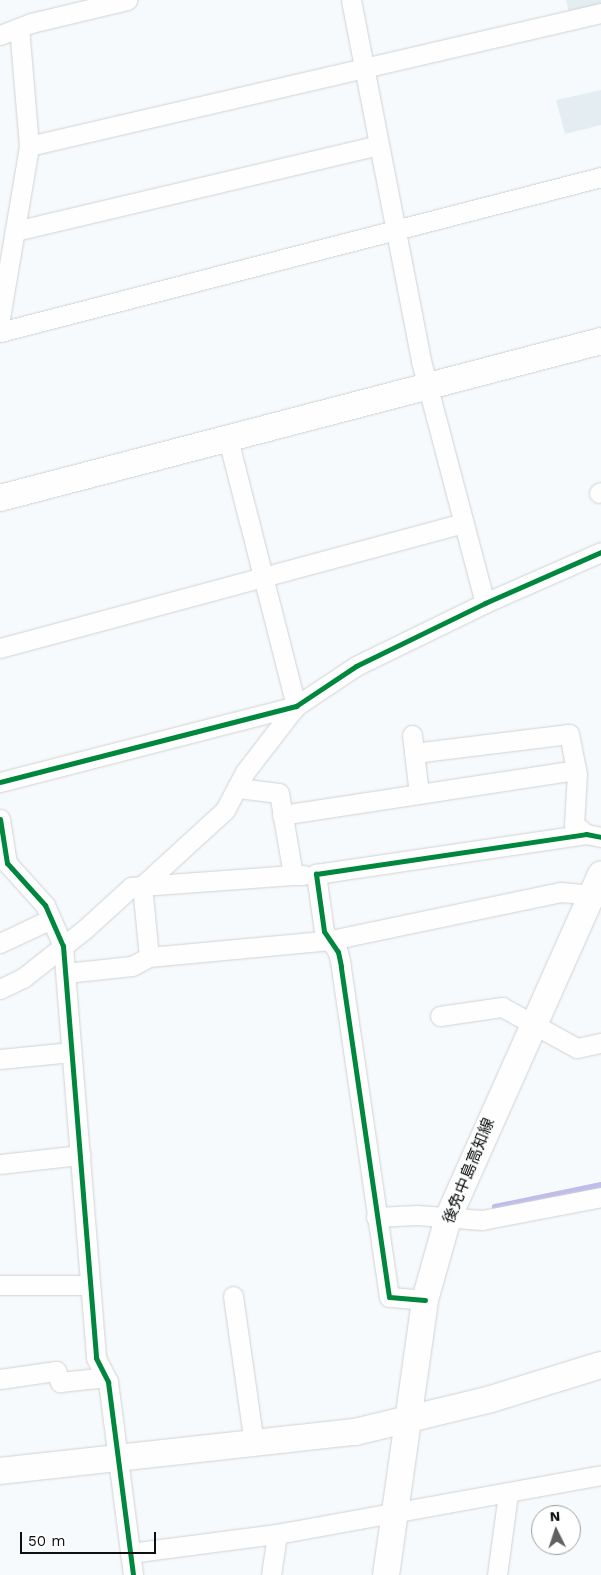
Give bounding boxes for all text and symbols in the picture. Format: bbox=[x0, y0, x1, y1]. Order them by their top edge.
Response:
street label: 後免中島高知線 bbox=[439, 1115, 499, 1227]
north arrow bbox=[531, 1505, 581, 1555]
text: N bbox=[549, 1508, 561, 1524]
scale bar bbox=[22, 1522, 159, 1554]
text: 50 m bbox=[28, 1532, 65, 1550]

